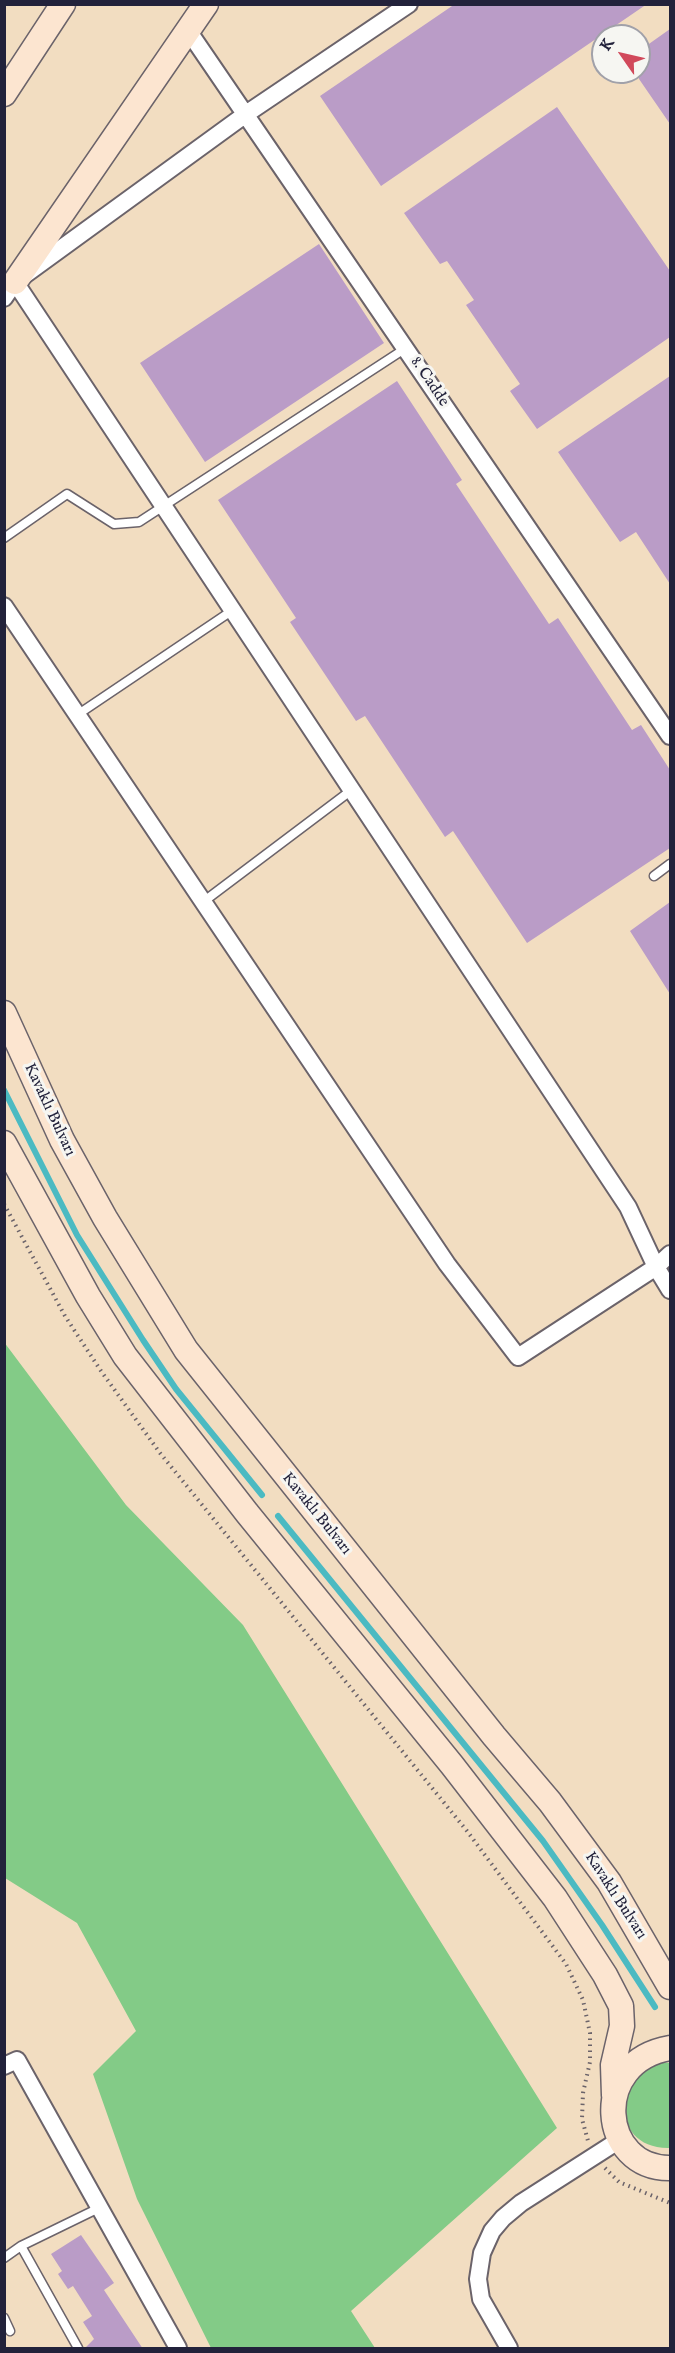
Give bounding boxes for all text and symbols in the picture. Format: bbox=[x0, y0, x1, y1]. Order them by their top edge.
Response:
north arrow bbox=[591, 24, 651, 84]
text: K bbox=[596, 35, 619, 55]
street label: 8. Cadde bbox=[405, 353, 453, 411]
street label: Kavaklı Bulvarı bbox=[19, 1061, 79, 1159]
street label: Kavaklı Bulvarı bbox=[277, 1469, 355, 1559]
street label: Kavaklı Bulvarı bbox=[580, 1849, 650, 1943]

